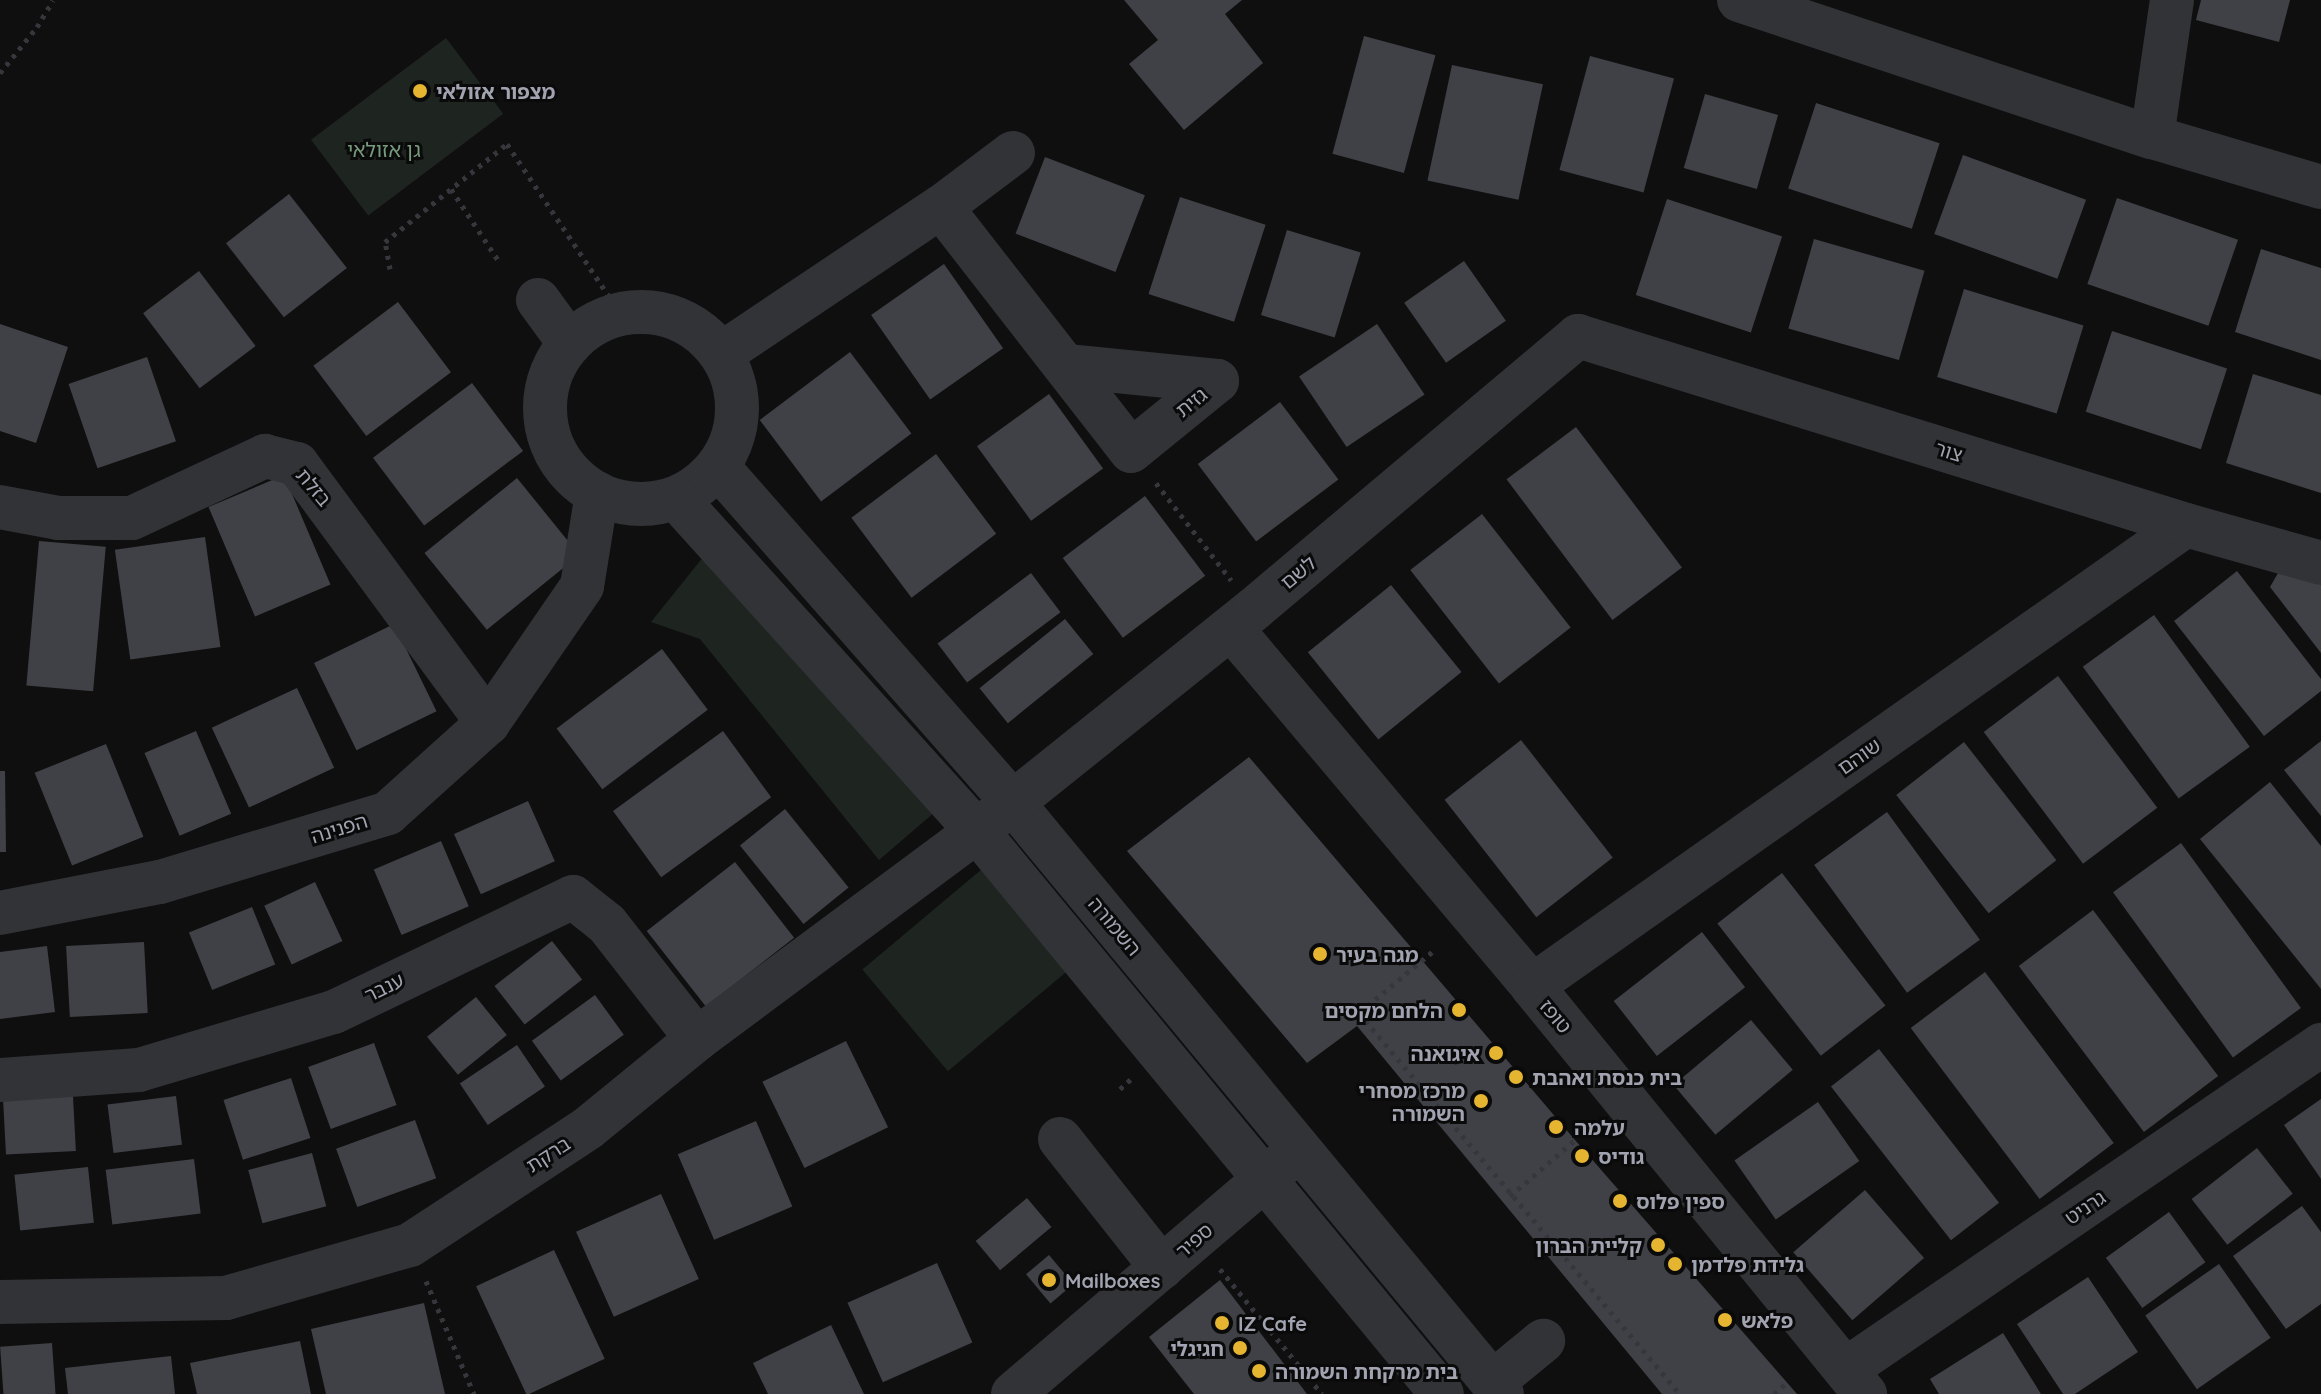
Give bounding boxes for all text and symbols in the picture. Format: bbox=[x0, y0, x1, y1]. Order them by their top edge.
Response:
place label: מצפור אזולאי bbox=[436, 79, 555, 103]
marker: מצפור אזולאי bbox=[411, 82, 429, 100]
park label: גן אזולאי bbox=[347, 137, 421, 161]
street label: גזית bbox=[1171, 382, 1211, 422]
street label: צור bbox=[1932, 436, 1966, 466]
street label: בזלת bbox=[291, 463, 337, 511]
street label: לשם bbox=[1275, 550, 1321, 594]
street label: שוהם bbox=[1833, 733, 1885, 779]
street label: הפנינה bbox=[308, 808, 370, 848]
street label: השמורה bbox=[1084, 892, 1146, 960]
place label: מגה בעיר bbox=[1336, 942, 1419, 966]
marker: מגה בעיר bbox=[1311, 945, 1329, 963]
street label: ענבר bbox=[360, 967, 408, 1007]
street label: טופז bbox=[1535, 994, 1577, 1038]
place label: הלחם מקסים bbox=[1325, 998, 1443, 1022]
marker: הלחם מקסים bbox=[1450, 1001, 1468, 1019]
place label: איגואנה bbox=[1410, 1041, 1480, 1065]
marker: איגואנה bbox=[1487, 1044, 1505, 1062]
place label: בית כנסת ואהבת bbox=[1532, 1065, 1682, 1089]
marker: בית כנסת ואהבת bbox=[1507, 1068, 1525, 1086]
place label: מרכז מסחרי השמורה bbox=[1358, 1078, 1465, 1125]
marker: מרכז מסחרי השמורה bbox=[1472, 1092, 1490, 1110]
place label: עלמה bbox=[1574, 1115, 1625, 1139]
marker: עלמה bbox=[1545, 1116, 1567, 1138]
street label: ברקת bbox=[521, 1131, 575, 1177]
place label: גודיס bbox=[1598, 1144, 1644, 1168]
marker: גודיס bbox=[1573, 1147, 1591, 1165]
street label: גרניט bbox=[2060, 1185, 2110, 1229]
place label: ספין פלוס bbox=[1636, 1189, 1725, 1213]
marker: ספין פלוס bbox=[1611, 1192, 1629, 1210]
street label: ספיר bbox=[1171, 1218, 1217, 1262]
place label: קליית הברון bbox=[1535, 1233, 1642, 1257]
marker: קליית הברון bbox=[1649, 1236, 1667, 1254]
place label: גלידת פלדמן bbox=[1691, 1252, 1804, 1276]
marker: גלידת פלדמן bbox=[1666, 1255, 1684, 1273]
place label: Mailboxes bbox=[1065, 1268, 1160, 1292]
marker: Mailboxes bbox=[1040, 1271, 1058, 1289]
place label: פלאש bbox=[1741, 1308, 1793, 1332]
place label: IZ Cafe bbox=[1238, 1311, 1307, 1335]
marker: פלאש bbox=[1716, 1311, 1734, 1329]
marker: IZ Cafe bbox=[1213, 1314, 1231, 1332]
place label: חגיגלי bbox=[1170, 1336, 1224, 1360]
marker: חגיגלי bbox=[1231, 1339, 1249, 1357]
place label: בית מרקחת השמורה bbox=[1275, 1359, 1458, 1383]
marker: בית מרקחת השמורה bbox=[1250, 1362, 1268, 1380]

